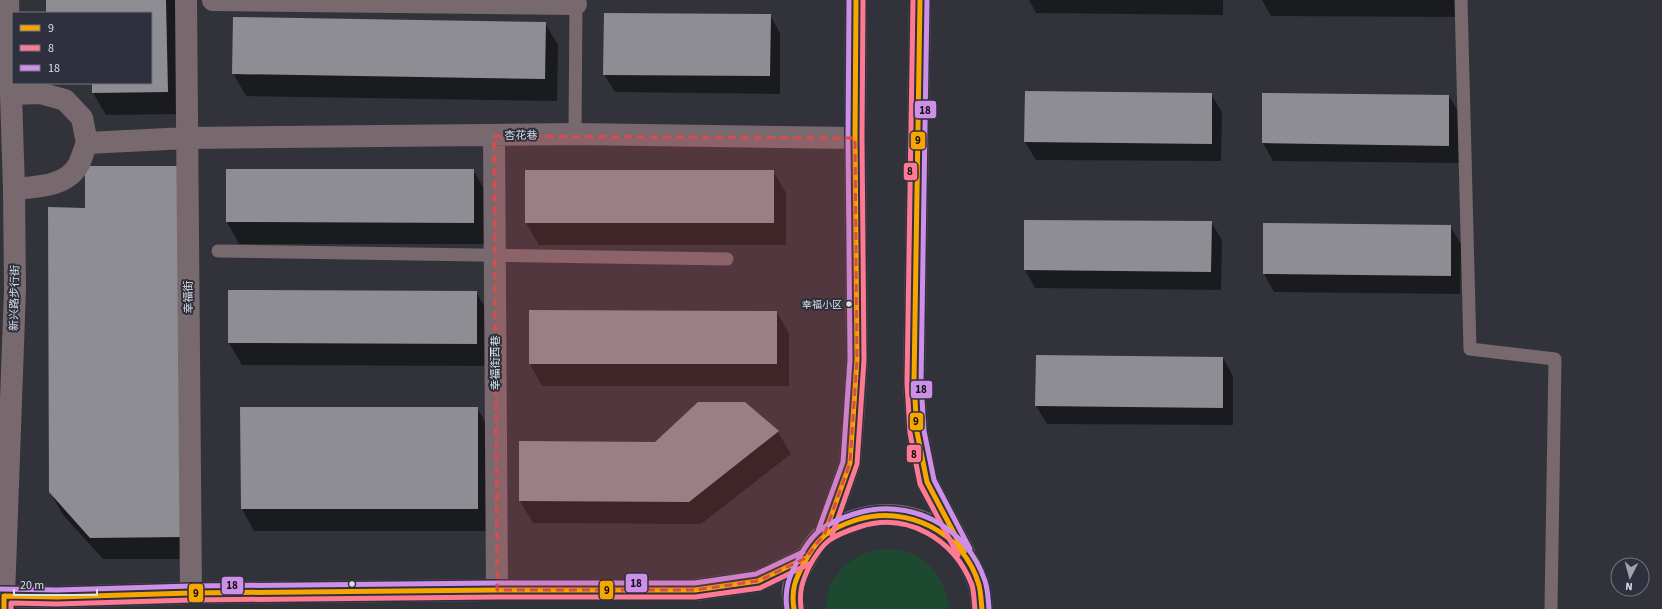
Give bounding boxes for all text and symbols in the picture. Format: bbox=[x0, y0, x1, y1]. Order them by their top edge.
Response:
legend bbox=[12, 12, 152, 84]
text: 9 bbox=[48, 20, 54, 37]
text: 8 bbox=[48, 40, 54, 57]
text: 18 bbox=[48, 60, 60, 77]
line badge: 18 bbox=[914, 100, 937, 119]
text: 18 bbox=[919, 103, 931, 118]
street label: 杏花巷 bbox=[504, 128, 538, 143]
line badge: 9 bbox=[910, 131, 926, 150]
text: 9 bbox=[915, 133, 921, 148]
line badge: 8 bbox=[903, 162, 918, 181]
text: 8 bbox=[907, 164, 913, 179]
street label: 新兴路步行街 bbox=[6, 265, 23, 331]
street label: 幸福街 bbox=[181, 280, 196, 314]
place label: 幸福小区 bbox=[802, 298, 842, 312]
marker: 幸福小区 bbox=[844, 299, 854, 309]
street label: 幸福街西巷 bbox=[488, 336, 503, 391]
line badge: 18 bbox=[910, 380, 933, 399]
text: 18 bbox=[915, 382, 927, 397]
line badge: 9 bbox=[909, 412, 924, 431]
text: 9 bbox=[913, 414, 919, 429]
line badge: 8 bbox=[906, 444, 922, 463]
text: 8 bbox=[911, 447, 917, 462]
north arrow bbox=[1610, 557, 1650, 597]
scale bar bbox=[14, 571, 97, 597]
line badge: 18 bbox=[625, 573, 648, 593]
line badge: 18 bbox=[221, 576, 244, 595]
text: 18 bbox=[630, 576, 642, 591]
text: 20 m bbox=[20, 577, 44, 594]
text: 18 bbox=[226, 578, 238, 593]
unlabelled marker bbox=[347, 579, 357, 589]
text: N bbox=[1625, 579, 1633, 594]
line badge: 9 bbox=[599, 580, 614, 600]
line badge: 9 bbox=[188, 583, 204, 603]
text: 9 bbox=[604, 583, 610, 598]
text: 9 bbox=[193, 586, 199, 601]

